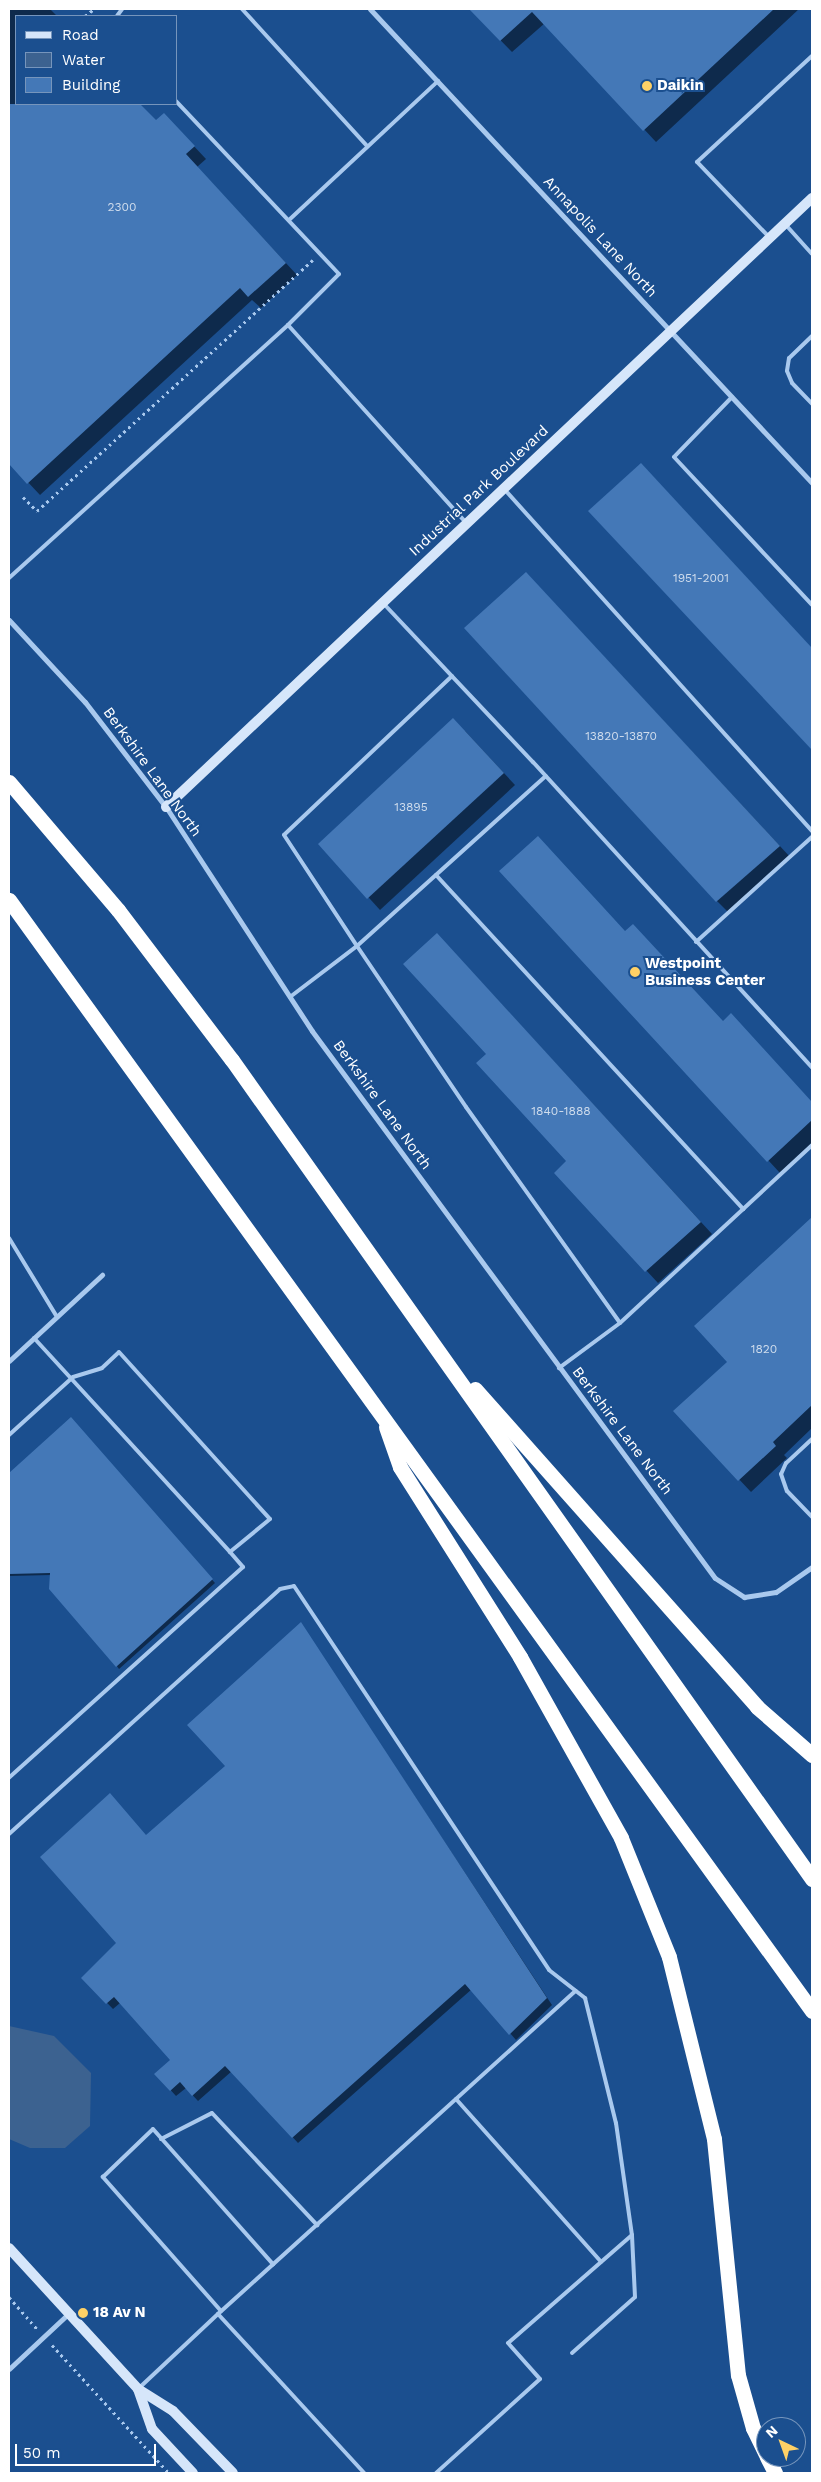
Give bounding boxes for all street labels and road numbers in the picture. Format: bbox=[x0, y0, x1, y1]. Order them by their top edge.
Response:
street label: Annapolis Lane North bbox=[539, 173, 661, 301]
street label: Industrial Park Boulevard bbox=[405, 421, 553, 561]
street label: Berkshire Lane North bbox=[99, 704, 205, 840]
street label: Berkshire Lane North bbox=[329, 1037, 435, 1173]
street label: Berkshire Lane North bbox=[568, 1364, 676, 1498]

